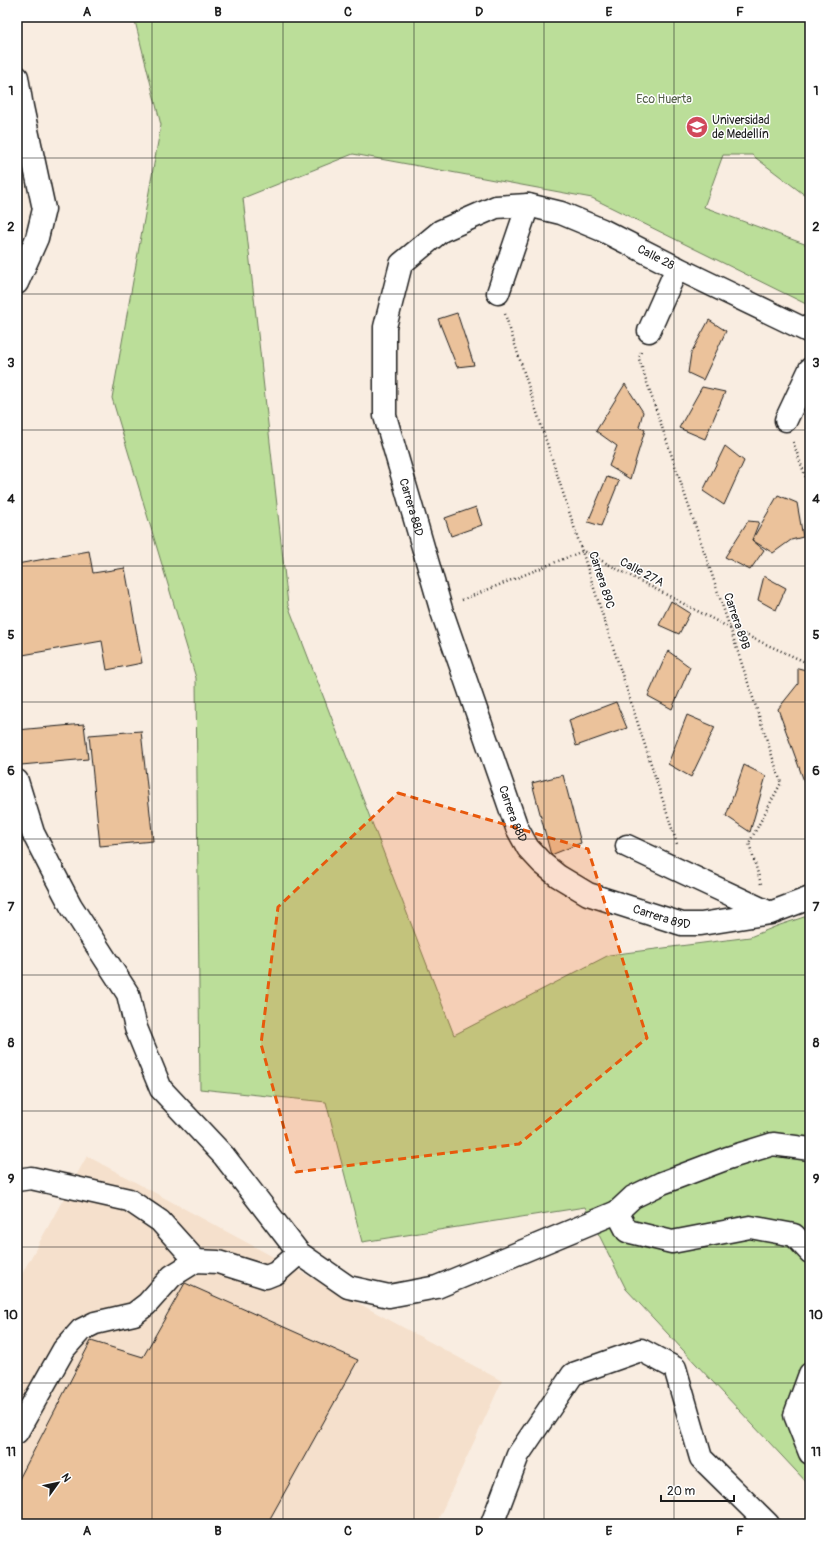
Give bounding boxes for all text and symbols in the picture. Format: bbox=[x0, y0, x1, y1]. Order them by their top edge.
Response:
text: A bbox=[83, 4, 92, 20]
text: B bbox=[214, 4, 222, 20]
text: C bbox=[344, 4, 352, 20]
text: D bbox=[475, 4, 483, 20]
text: E bbox=[606, 4, 613, 20]
text: F bbox=[736, 4, 744, 20]
text: 1 bbox=[8, 83, 14, 99]
text: 1 bbox=[813, 83, 819, 99]
park label: Eco Huerta bbox=[636, 92, 692, 107]
place label: Universidad de Medellín bbox=[712, 113, 770, 142]
school or university icon: Universidad de Medellín bbox=[684, 114, 710, 140]
text: 2 bbox=[7, 219, 15, 235]
text: 2 bbox=[812, 219, 820, 235]
street label: Calle 28 bbox=[635, 242, 677, 273]
text: 3 bbox=[7, 355, 15, 371]
text: 3 bbox=[812, 355, 820, 371]
street label: Carrera 88D bbox=[396, 477, 427, 539]
text: 4 bbox=[7, 491, 15, 507]
text: 4 bbox=[812, 491, 820, 507]
street label: Carrera 89C bbox=[585, 550, 618, 611]
street label: Calle 27A bbox=[617, 555, 667, 590]
street label: Carrera 89B bbox=[720, 591, 753, 652]
text: 5 bbox=[7, 627, 15, 643]
text: 5 bbox=[812, 627, 820, 643]
text: 6 bbox=[7, 763, 15, 779]
text: 6 bbox=[812, 763, 820, 779]
street label: Carrera 88D bbox=[495, 784, 531, 845]
text: 7 bbox=[8, 899, 15, 915]
text: 7 bbox=[813, 899, 820, 915]
street label: Carrera 89D bbox=[631, 902, 691, 932]
text: 8 bbox=[8, 1035, 15, 1051]
text: 8 bbox=[813, 1035, 820, 1051]
text: 9 bbox=[8, 1171, 15, 1187]
text: 9 bbox=[813, 1171, 820, 1187]
text: 10 bbox=[4, 1307, 18, 1323]
text: 10 bbox=[809, 1307, 823, 1323]
text: 11 bbox=[6, 1444, 16, 1460]
text: 11 bbox=[811, 1444, 821, 1460]
north arrow bbox=[38, 1463, 78, 1503]
text: N bbox=[58, 1471, 74, 1485]
scale bar bbox=[661, 1477, 734, 1503]
text: 20 m bbox=[667, 1484, 696, 1499]
text: A bbox=[83, 1523, 92, 1539]
text: B bbox=[214, 1523, 222, 1539]
text: C bbox=[344, 1523, 352, 1539]
text: D bbox=[475, 1523, 483, 1539]
text: E bbox=[606, 1523, 613, 1539]
text: F bbox=[736, 1523, 744, 1539]

